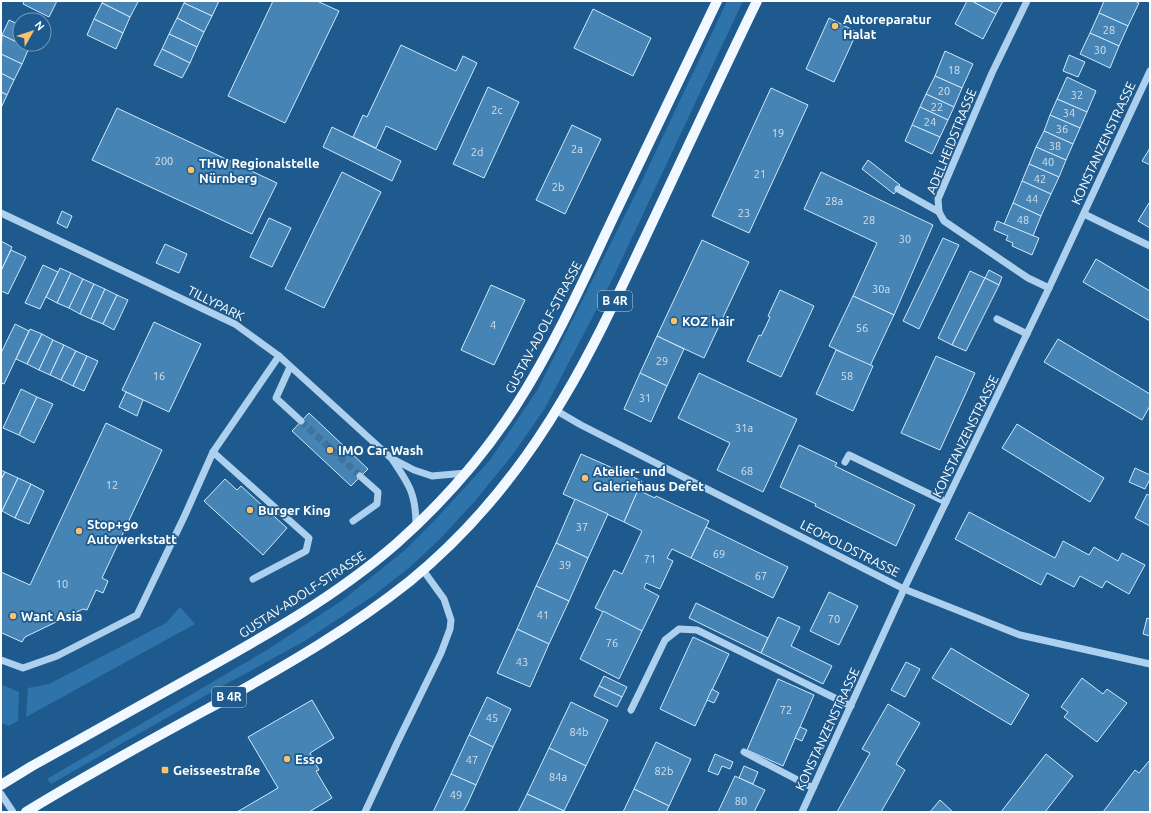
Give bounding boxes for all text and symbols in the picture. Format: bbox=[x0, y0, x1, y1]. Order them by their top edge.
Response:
north arrow bbox=[12, 12, 52, 52]
place label: Autoreparatur Halat bbox=[843, 12, 932, 41]
text: N bbox=[33, 19, 47, 33]
marker: Autoreparatur Halat bbox=[830, 21, 840, 31]
house number: 28 bbox=[1103, 24, 1115, 36]
house number: 30 bbox=[1094, 44, 1106, 56]
house number: 18 bbox=[948, 64, 960, 76]
street label: KONSTANZENSTRASSE bbox=[1068, 79, 1138, 207]
house number: 20 bbox=[938, 85, 950, 97]
street label: ADELHEIDSTRASSE bbox=[923, 86, 979, 196]
house number: 32 bbox=[1071, 89, 1083, 101]
house number: 22 bbox=[931, 101, 943, 113]
house number: 2c bbox=[491, 104, 503, 116]
house number: 34 bbox=[1063, 107, 1075, 119]
house number: 24 bbox=[924, 116, 936, 128]
house number: 36 bbox=[1056, 123, 1068, 135]
house number: 19 bbox=[772, 127, 784, 139]
house number: 38 bbox=[1049, 140, 1061, 152]
house number: 2a bbox=[571, 143, 583, 155]
house number: 2d bbox=[471, 146, 483, 158]
house number: 200 bbox=[155, 155, 173, 167]
place label: THW Regionalstelle Nürnberg bbox=[199, 156, 319, 185]
house number: 40 bbox=[1042, 156, 1054, 168]
marker: THW Regionalstelle Nürnberg bbox=[186, 165, 196, 175]
house number: 21 bbox=[754, 168, 766, 180]
house number: 42 bbox=[1034, 173, 1046, 185]
house number: 2b bbox=[552, 181, 564, 193]
house number: 44 bbox=[1026, 193, 1038, 205]
house number: 28a bbox=[825, 195, 843, 207]
house number: 23 bbox=[738, 207, 750, 219]
house number: 28 bbox=[863, 214, 875, 226]
house number: 48 bbox=[1017, 214, 1029, 226]
house number: 30 bbox=[899, 233, 911, 245]
street label: GUSTAV-ADOLF-STRASSE bbox=[502, 259, 584, 395]
street label: TILLYPARK bbox=[185, 283, 247, 323]
house number: 30a bbox=[872, 283, 890, 295]
road number: B 4R bbox=[598, 291, 632, 311]
place label: KOZ hair bbox=[682, 314, 735, 328]
marker: KOZ hair bbox=[669, 316, 679, 326]
house number: 4 bbox=[490, 319, 496, 331]
house number: 56 bbox=[856, 322, 868, 334]
house number: 29 bbox=[656, 355, 668, 367]
house number: 16 bbox=[153, 370, 165, 382]
house number: 58 bbox=[841, 370, 853, 382]
street label: KONSTANZENSTRASSE bbox=[929, 373, 1001, 499]
house number: 31 bbox=[639, 392, 651, 404]
house number: 31a bbox=[735, 422, 753, 434]
place label: IMO Car Wash bbox=[338, 443, 423, 457]
marker: IMO Car Wash bbox=[325, 445, 335, 455]
place label: Atelier- und Galeriehaus Defet bbox=[593, 464, 704, 493]
house number: 68 bbox=[741, 465, 753, 477]
marker: Atelier- und Galeriehaus Defet bbox=[580, 473, 590, 483]
house number: 12 bbox=[106, 479, 118, 491]
place label: Burger King bbox=[258, 503, 331, 517]
marker: Burger King bbox=[245, 505, 255, 515]
place label: Stop+go Autowerkstatt bbox=[87, 517, 177, 546]
street label: LEOPOLDSTRASSE bbox=[798, 517, 902, 579]
house number: 37 bbox=[576, 521, 588, 533]
marker: Stop+go Autowerkstatt bbox=[74, 526, 84, 536]
street label: GUSTAV-ADOLF-STRASSE bbox=[236, 548, 368, 640]
house number: 69 bbox=[713, 548, 725, 560]
house number: 71 bbox=[644, 553, 656, 565]
house number: 39 bbox=[559, 559, 571, 571]
house number: 67 bbox=[755, 570, 767, 582]
house number: 10 bbox=[56, 578, 68, 590]
place label: Want Asia bbox=[21, 609, 82, 623]
house number: 41 bbox=[537, 609, 549, 621]
marker: Want Asia bbox=[8, 611, 18, 621]
house number: 70 bbox=[828, 613, 840, 625]
house number: 76 bbox=[606, 637, 618, 649]
house number: 43 bbox=[516, 656, 528, 668]
street label: KONSTANZENSTRASSE bbox=[792, 665, 862, 793]
road number: B 4R bbox=[212, 687, 246, 707]
house number: 72 bbox=[780, 704, 792, 716]
house number: 45 bbox=[486, 712, 498, 724]
house number: 84b bbox=[570, 726, 588, 738]
place label: Esso bbox=[295, 752, 323, 766]
marker: Esso bbox=[282, 754, 292, 764]
house number: 47 bbox=[466, 754, 478, 766]
place label: Geisseestraße bbox=[173, 763, 260, 777]
marker: Geisseestraße bbox=[160, 765, 170, 775]
house number: 82b bbox=[655, 765, 673, 777]
house number: 84a bbox=[549, 771, 567, 783]
house number: 49 bbox=[450, 789, 462, 801]
house number: 80 bbox=[735, 795, 747, 807]

